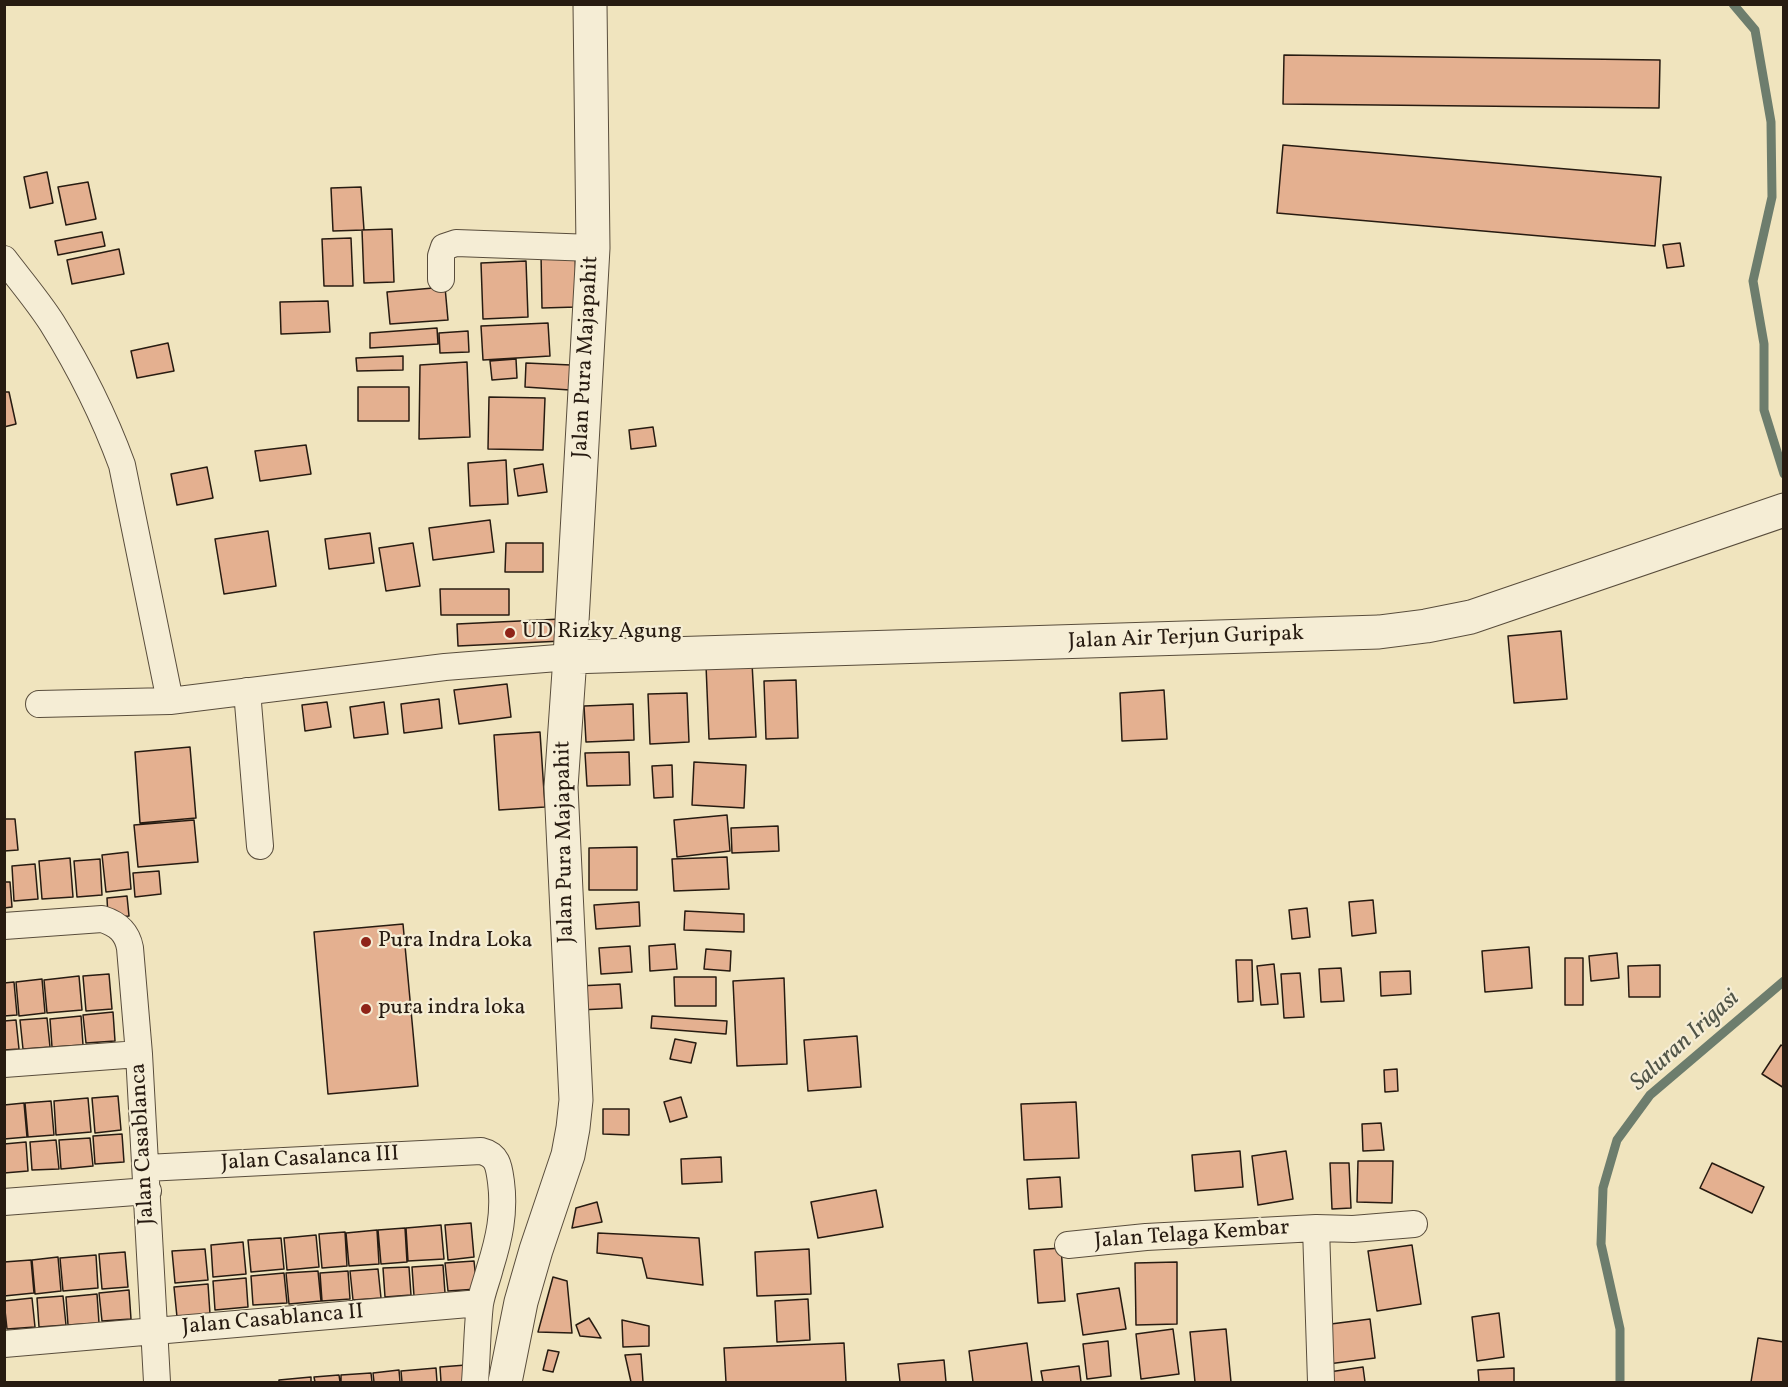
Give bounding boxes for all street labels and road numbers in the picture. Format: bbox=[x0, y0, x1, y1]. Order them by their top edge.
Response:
street label: Jalan Pura Majapahit bbox=[569, 255, 605, 459]
street label: Jalan Air Terjun Guripak bbox=[1068, 622, 1304, 656]
street label: Jalan Pura Majapahit bbox=[551, 740, 581, 944]
street label: Jalan Casablanca bbox=[127, 1062, 161, 1226]
street label: Jalan Casalanca III bbox=[220, 1142, 400, 1178]
street label: Jalan Telaga Kembar bbox=[1094, 1216, 1290, 1256]
street label: Jalan Casablanca II bbox=[181, 1300, 365, 1342]

